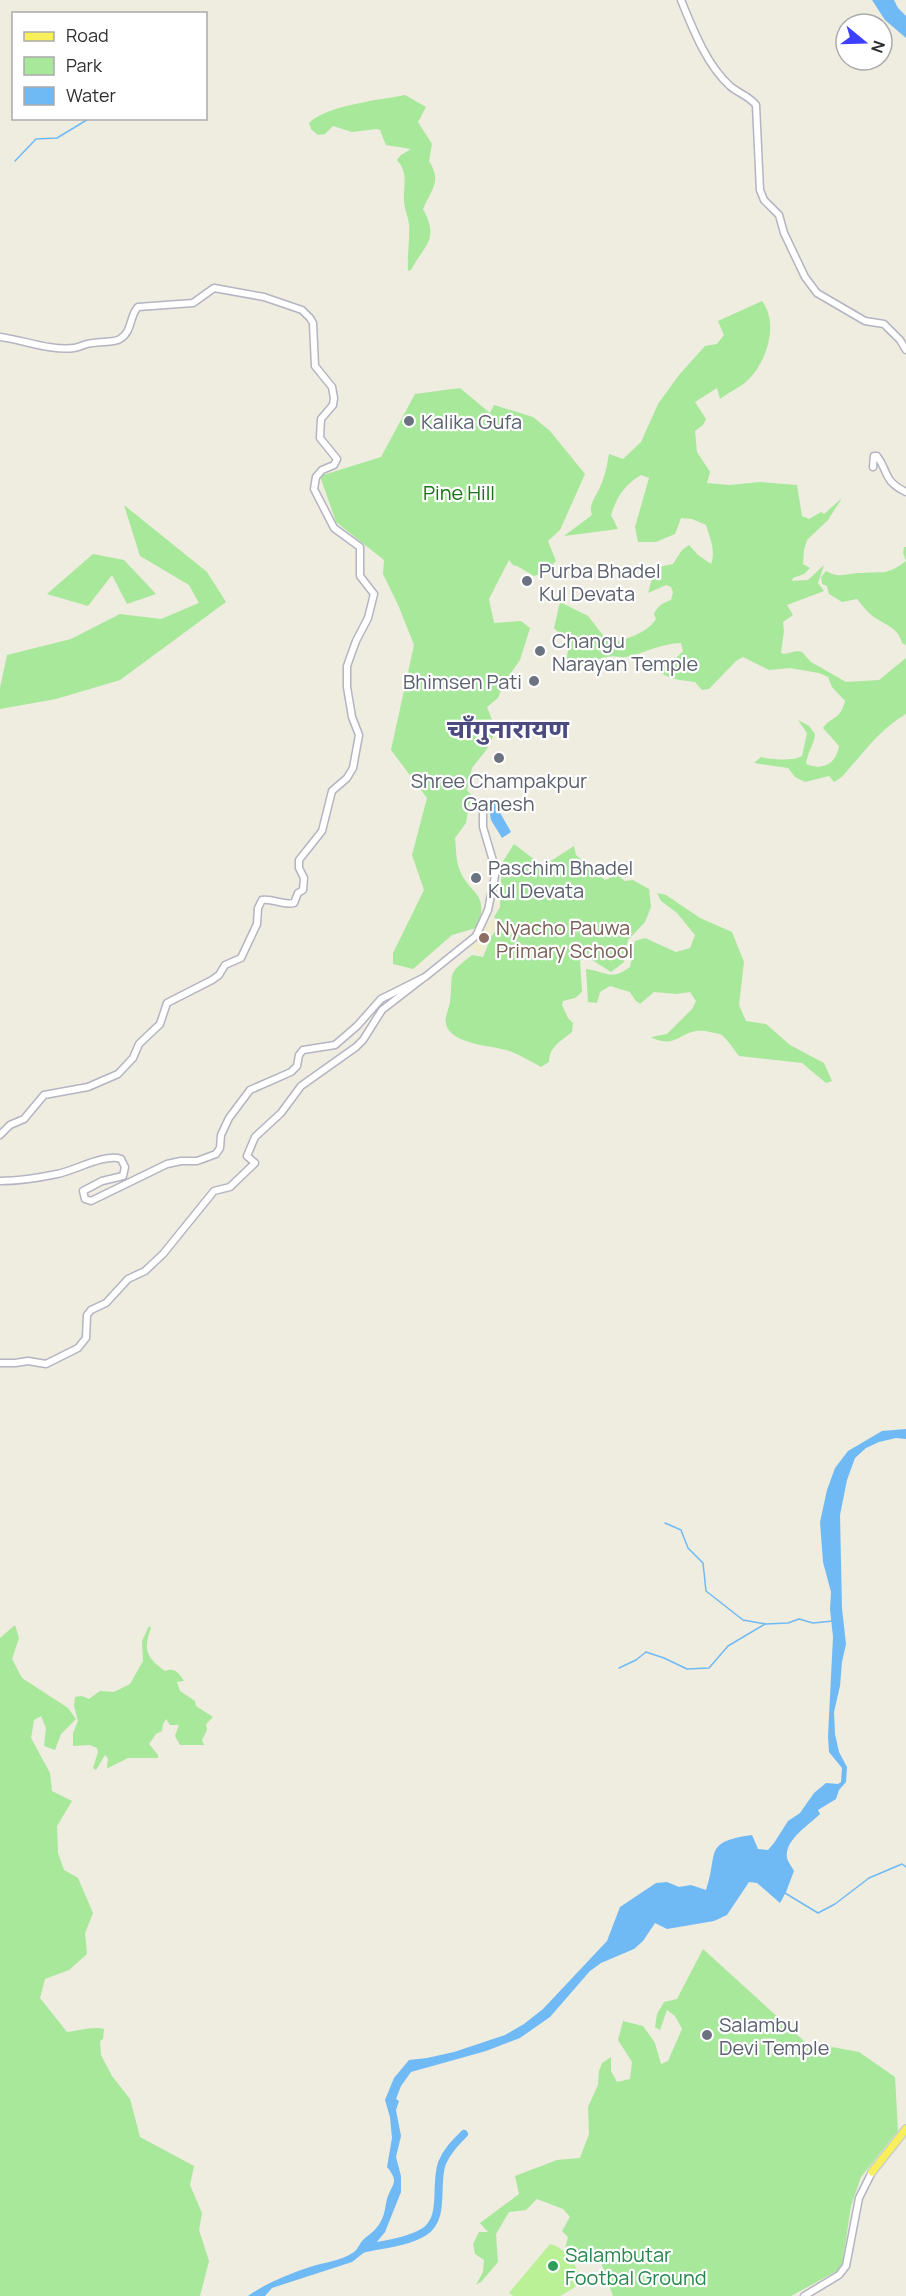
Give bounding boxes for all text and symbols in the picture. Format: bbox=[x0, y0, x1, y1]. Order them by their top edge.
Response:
legend bbox=[12, 12, 207, 120]
north arrow bbox=[834, 12, 894, 72]
text: Road bbox=[66, 23, 109, 47]
text: N bbox=[866, 38, 890, 56]
text: Park bbox=[66, 53, 103, 77]
text: Water bbox=[66, 83, 116, 107]
place label: Kalika Gufa bbox=[421, 408, 522, 435]
marker: Kalika Gufa bbox=[402, 414, 416, 428]
park label: Pine Hill bbox=[423, 479, 495, 506]
place label: Purba Bhadel Kul Devata bbox=[539, 557, 661, 607]
marker: Purba Bhadel Kul Devata bbox=[520, 574, 534, 588]
place label: Changu Narayan Temple bbox=[552, 627, 698, 677]
marker: Changu Narayan Temple bbox=[533, 644, 547, 658]
place label: Bhimsen Pati bbox=[403, 668, 522, 695]
marker: Bhimsen Pati bbox=[527, 674, 541, 688]
district label: चाँगुनारायण bbox=[447, 710, 570, 746]
marker: Shree Champakpur Ganesh bbox=[492, 751, 506, 765]
place label: Shree Champakpur Ganesh bbox=[411, 767, 587, 817]
place label: Paschim Bhadel Kul Devata bbox=[488, 854, 633, 904]
marker: Paschim Bhadel Kul Devata bbox=[469, 871, 483, 885]
place label: Nyacho Pauwa Primary School bbox=[496, 914, 633, 964]
marker: Nyacho Pauwa Primary School bbox=[477, 931, 491, 945]
place label: Salambu Devi Temple bbox=[719, 2011, 829, 2061]
marker: Salambu Devi Temple bbox=[700, 2028, 714, 2042]
place label: Salambutar Footbal Ground bbox=[565, 2241, 707, 2291]
marker: Salambutar Footbal Ground bbox=[546, 2259, 560, 2273]

